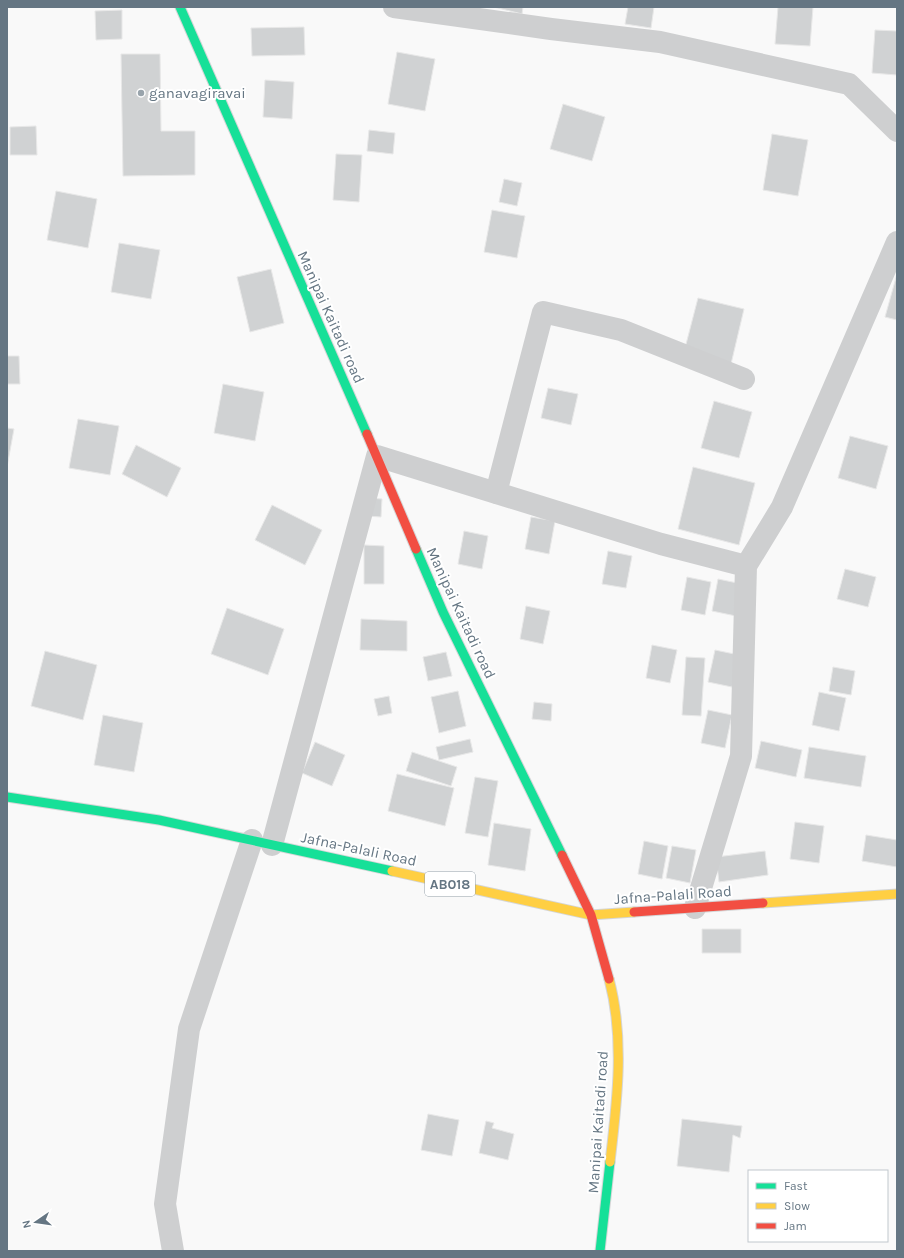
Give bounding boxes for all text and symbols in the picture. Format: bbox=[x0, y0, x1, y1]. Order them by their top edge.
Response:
place label: ganavagiravai bbox=[149, 84, 246, 102]
marker: ganavagiravai bbox=[136, 88, 146, 98]
street label: Manipai Kaitadi road bbox=[294, 248, 368, 386]
street label: Manipai Kaitadi road bbox=[423, 544, 499, 682]
street label: Jafna-Palali Road bbox=[300, 828, 418, 870]
road number: AB018 bbox=[425, 872, 475, 896]
street label: Jafna-Palali Road bbox=[614, 882, 732, 908]
street label: Manipai Kaitadi road bbox=[584, 1050, 612, 1194]
legend bbox=[748, 1170, 888, 1242]
text: Fast bbox=[784, 1179, 808, 1193]
text: Slow bbox=[784, 1199, 810, 1213]
north arrow bbox=[16, 1202, 56, 1242]
text: N bbox=[20, 1219, 34, 1229]
text: Jam bbox=[784, 1219, 807, 1233]

